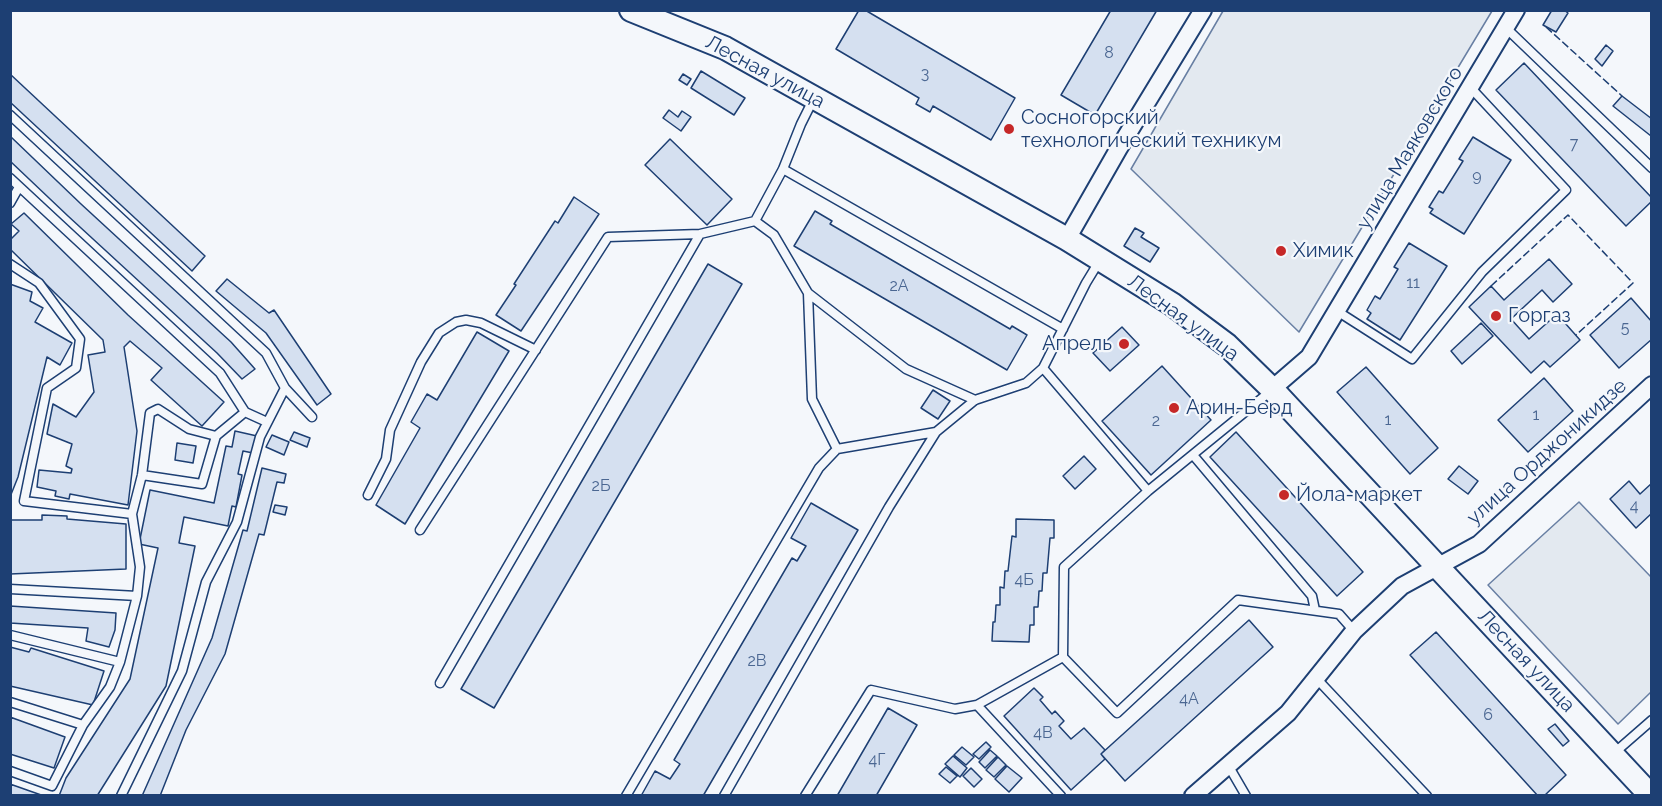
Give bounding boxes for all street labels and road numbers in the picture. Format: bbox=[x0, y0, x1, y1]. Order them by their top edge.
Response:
street label: Лесная улица bbox=[701, 30, 829, 114]
street label: улица Маяковского bbox=[1352, 62, 1468, 234]
street label: Лесная улица bbox=[1123, 270, 1243, 366]
street label: улица Орджоникидзе bbox=[1462, 374, 1632, 530]
street label: Лесная улица bbox=[1472, 605, 1580, 717]

